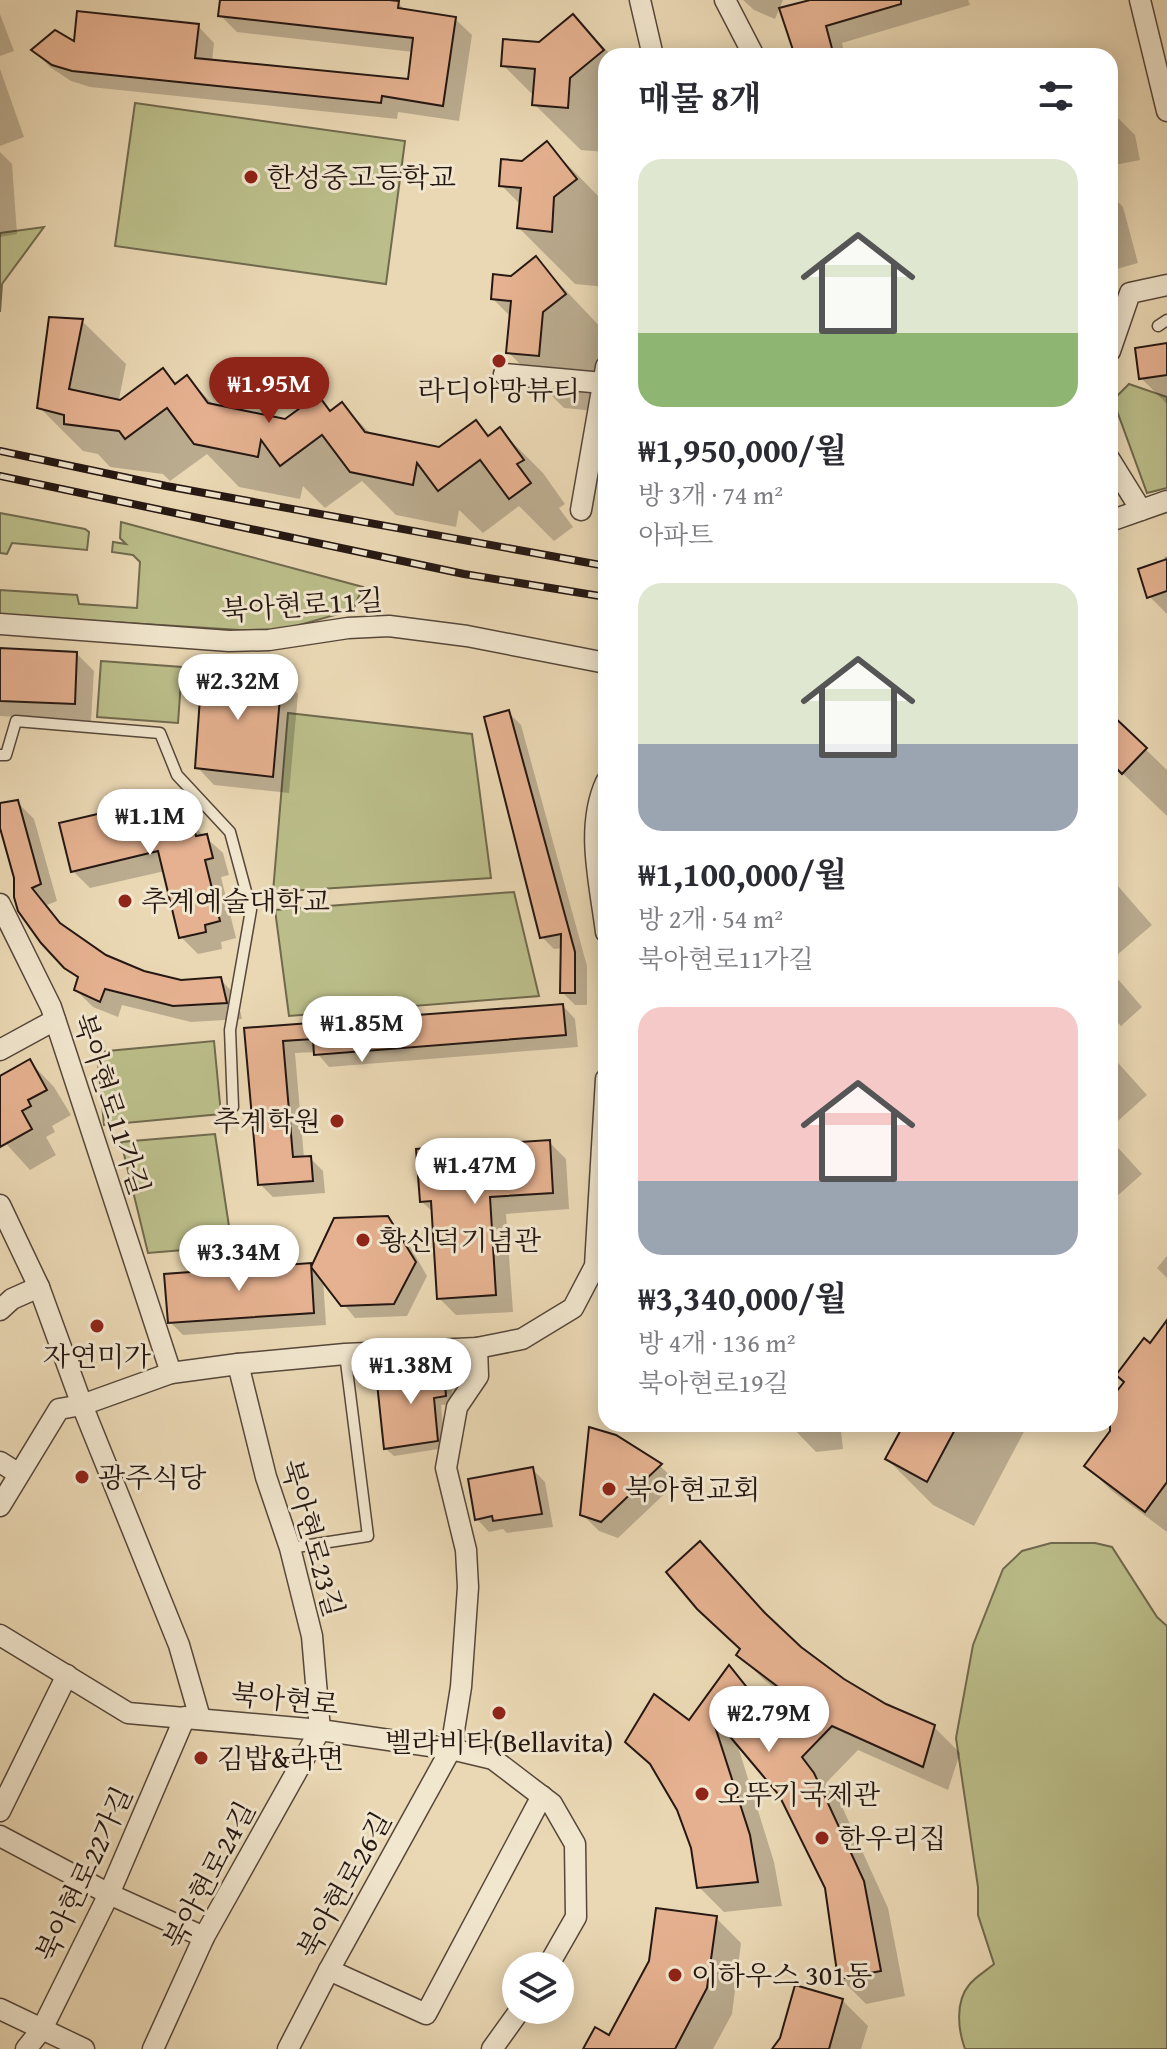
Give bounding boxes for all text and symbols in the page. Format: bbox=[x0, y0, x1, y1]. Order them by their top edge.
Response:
text: 매물 8개 bbox=[638, 73, 762, 122]
icon: filters bbox=[1034, 74, 1078, 118]
place label: 한성중고등학교 bbox=[267, 156, 456, 197]
marker: 한성중고등학교 bbox=[242, 168, 260, 186]
icon: home bbox=[786, 211, 930, 355]
marker: 라디아망뷰티 bbox=[490, 352, 508, 370]
pin: ₩1.95M bbox=[204, 357, 334, 425]
text: ₩1.95M bbox=[227, 363, 311, 402]
place label: 라디아망뷰티 bbox=[418, 369, 580, 410]
text: ₩1,950,000/월 bbox=[638, 425, 847, 474]
text: 방 3개 · 74 m² bbox=[638, 475, 783, 514]
text: 아파트 bbox=[638, 515, 713, 554]
street label: 북아현로11길 bbox=[220, 578, 384, 631]
icon: home bbox=[786, 635, 930, 779]
pin: ₩2.32M bbox=[173, 654, 303, 722]
text: ₩2.32M bbox=[196, 660, 280, 699]
pin: ₩1.1M bbox=[94, 789, 206, 857]
text: ₩1.1M bbox=[115, 795, 185, 834]
text: ₩1,100,000/월 bbox=[638, 849, 847, 898]
place label: 추계예술대학교 bbox=[141, 880, 330, 921]
marker: 추계예술대학교 bbox=[116, 892, 134, 910]
text: 방 2개 · 54 m² bbox=[638, 899, 783, 938]
text: 북아현로11가길 bbox=[638, 939, 814, 978]
pin: ₩1.85M bbox=[297, 996, 427, 1064]
text: ₩1.85M bbox=[320, 1002, 404, 1041]
street label: 북아현로11가길 bbox=[64, 1008, 161, 1200]
icon: home bbox=[786, 1059, 930, 1203]
place label: 추계학원 bbox=[213, 1100, 321, 1141]
marker: 추계학원 bbox=[328, 1112, 346, 1130]
pin: ₩1.47M bbox=[410, 1138, 540, 1206]
text: ₩1.47M bbox=[433, 1144, 517, 1183]
place label: 황신덕기념관 bbox=[379, 1219, 541, 1260]
pin: ₩3.34M bbox=[174, 1225, 304, 1293]
text: ₩3.34M bbox=[197, 1231, 281, 1270]
marker: 황신덕기념관 bbox=[354, 1231, 372, 1249]
text: ₩3,340,000/월 bbox=[638, 1273, 847, 1322]
marker: 자연미가 bbox=[88, 1317, 106, 1335]
text: 방 4개 · 136 m² bbox=[638, 1323, 796, 1362]
place label: 자연미가 bbox=[43, 1335, 151, 1376]
pin: ₩1.38M bbox=[346, 1338, 476, 1406]
text: ₩1.38M bbox=[369, 1344, 453, 1383]
text: 북아현로19길 bbox=[638, 1363, 789, 1402]
street label: 북아현로23길 bbox=[271, 1454, 356, 1621]
place label: 광주식당 bbox=[98, 1456, 206, 1497]
marker: 광주식당 bbox=[73, 1468, 91, 1486]
place label: 북아현교회 bbox=[625, 1468, 760, 1509]
marker: 북아현교회 bbox=[600, 1480, 618, 1498]
street label: 북아현로 bbox=[229, 1672, 341, 1725]
pin: ₩2.79M bbox=[704, 1686, 834, 1754]
text: ₩2.79M bbox=[727, 1692, 811, 1731]
marker: 벨라비타(Bellavita) bbox=[490, 1704, 508, 1722]
place label: 벨라비타(Bellavita) bbox=[385, 1721, 613, 1762]
place label: 김밥&라면 bbox=[217, 1737, 344, 1778]
marker: 김밥&라면 bbox=[192, 1749, 210, 1767]
place label: 오뚜기국제관 bbox=[718, 1773, 880, 1814]
street label: 북아현로22가길 bbox=[25, 1779, 142, 1968]
marker: 오뚜기국제관 bbox=[693, 1785, 711, 1803]
street label: 북아현로24길 bbox=[152, 1794, 265, 1956]
street label: 북아현로26길 bbox=[286, 1804, 401, 1966]
place label: 한우리집 bbox=[838, 1817, 946, 1858]
marker: 한우리집 bbox=[813, 1829, 831, 1847]
map controls bbox=[502, 1952, 574, 2024]
button: layers bbox=[502, 1952, 574, 2024]
place label: 이하우스 301동 bbox=[691, 1954, 873, 1995]
marker: 이하우스 301동 bbox=[666, 1966, 684, 1984]

